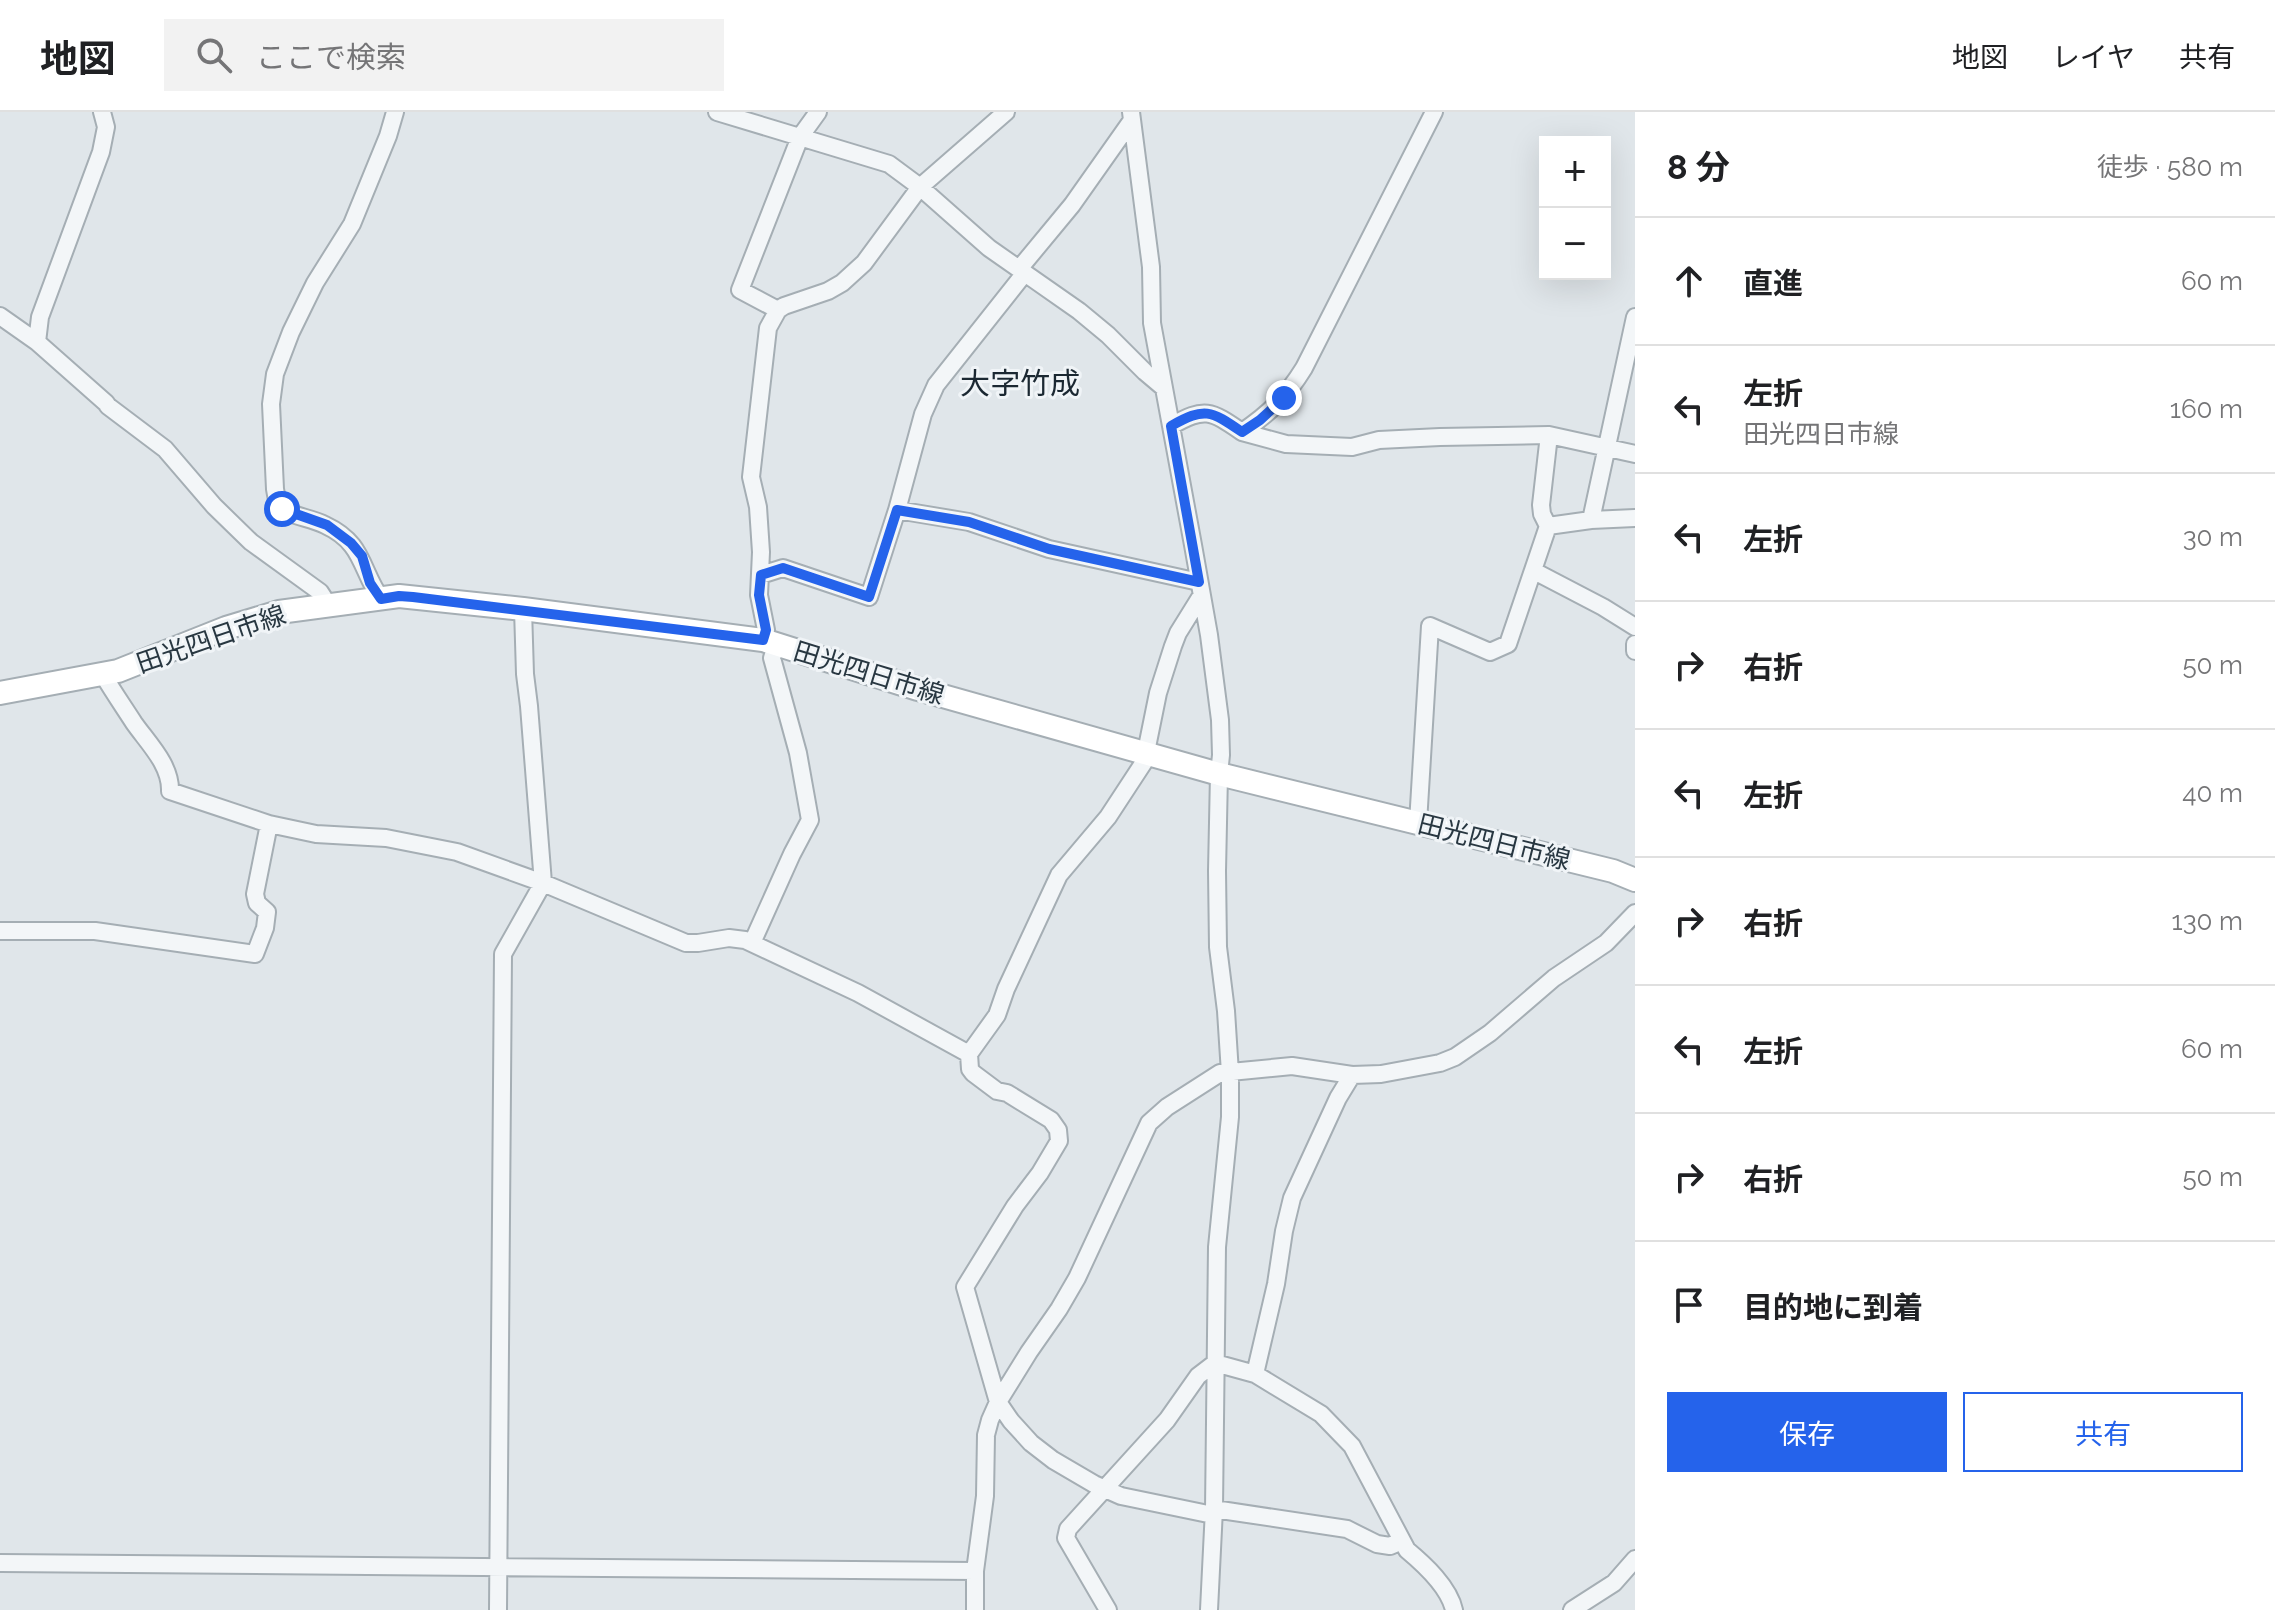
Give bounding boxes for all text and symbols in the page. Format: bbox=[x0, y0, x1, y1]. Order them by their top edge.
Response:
search box bbox=[164, 19, 724, 91]
icon: search bbox=[192, 33, 236, 77]
text: 地図 bbox=[40, 36, 116, 81]
text: ここで検索 bbox=[256, 40, 406, 75]
text: 地図 bbox=[1952, 41, 2008, 74]
text: レイヤ bbox=[2052, 41, 2135, 74]
text: 共有 bbox=[2179, 41, 2235, 74]
map controls bbox=[1539, 136, 1611, 280]
button: + bbox=[1539, 136, 1611, 208]
text: 8 分 bbox=[1667, 147, 1730, 187]
text: 徒歩 · 580 m bbox=[2097, 152, 2243, 182]
button: − bbox=[1539, 208, 1611, 280]
icon: ahead bbox=[1667, 259, 1711, 303]
text: 直進 bbox=[1743, 266, 1803, 301]
text: 60 m bbox=[2181, 266, 2243, 296]
district label: 大字竹成 bbox=[960, 366, 1080, 401]
text: 左折 bbox=[1743, 376, 1803, 411]
route end bbox=[1266, 380, 1302, 416]
icon: left bbox=[1667, 387, 1711, 431]
text: 160 m bbox=[2170, 394, 2243, 424]
text: 田光四日市線 bbox=[1743, 419, 1899, 449]
route start bbox=[264, 491, 300, 527]
icon: left bbox=[1667, 515, 1711, 559]
text: 左折 bbox=[1743, 522, 1803, 557]
text: 30 m bbox=[2183, 522, 2243, 552]
street label: 田光四日市線 bbox=[132, 599, 290, 679]
street label: 田光四日市線 bbox=[790, 636, 948, 710]
icon: right bbox=[1667, 643, 1711, 687]
text: 右折 bbox=[1743, 650, 1803, 685]
text: 50 m bbox=[2182, 650, 2243, 680]
icon: left bbox=[1667, 771, 1711, 815]
text: 左折 bbox=[1743, 778, 1803, 813]
text: 40 m bbox=[2182, 778, 2243, 808]
street label: 田光四日市線 bbox=[1415, 809, 1573, 875]
icon: right bbox=[1667, 899, 1711, 943]
text: 右折 bbox=[1743, 906, 1803, 941]
text: 130 m bbox=[2172, 906, 2243, 936]
icon: left bbox=[1667, 1027, 1711, 1071]
text: 左折 bbox=[1743, 1034, 1803, 1069]
text: 60 m bbox=[2181, 1034, 2243, 1064]
icon: right bbox=[1667, 1155, 1711, 1199]
text: 右折 bbox=[1743, 1162, 1803, 1197]
text: 50 m bbox=[2182, 1162, 2243, 1192]
icon: arrive bbox=[1667, 1283, 1711, 1327]
text: 目的地に到着 bbox=[1743, 1290, 1923, 1325]
button: 保存 bbox=[1667, 1392, 1947, 1472]
button: 共有 bbox=[1963, 1392, 2243, 1472]

